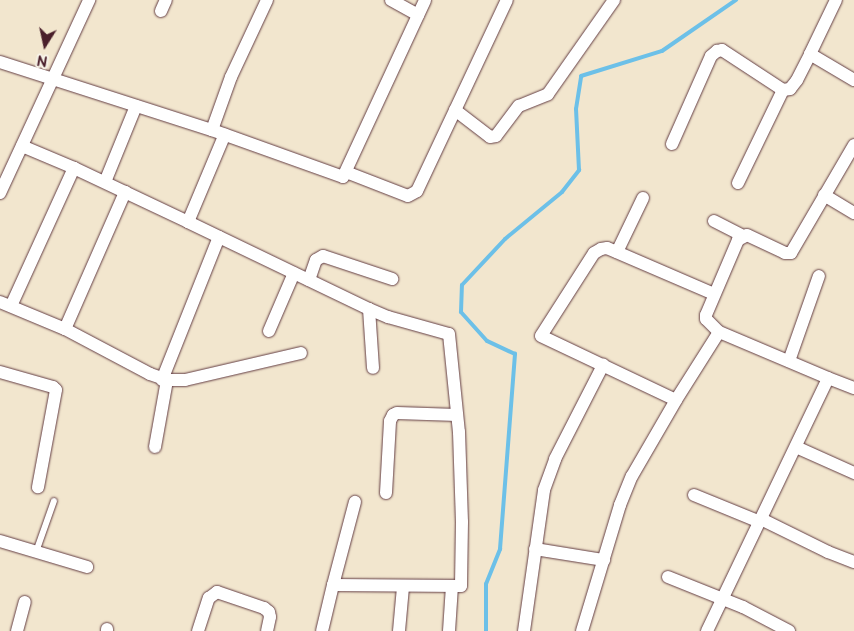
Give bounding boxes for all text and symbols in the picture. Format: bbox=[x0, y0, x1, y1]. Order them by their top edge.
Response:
north arrow bbox=[20, 20, 70, 70]
text: N bbox=[36, 51, 49, 70]

